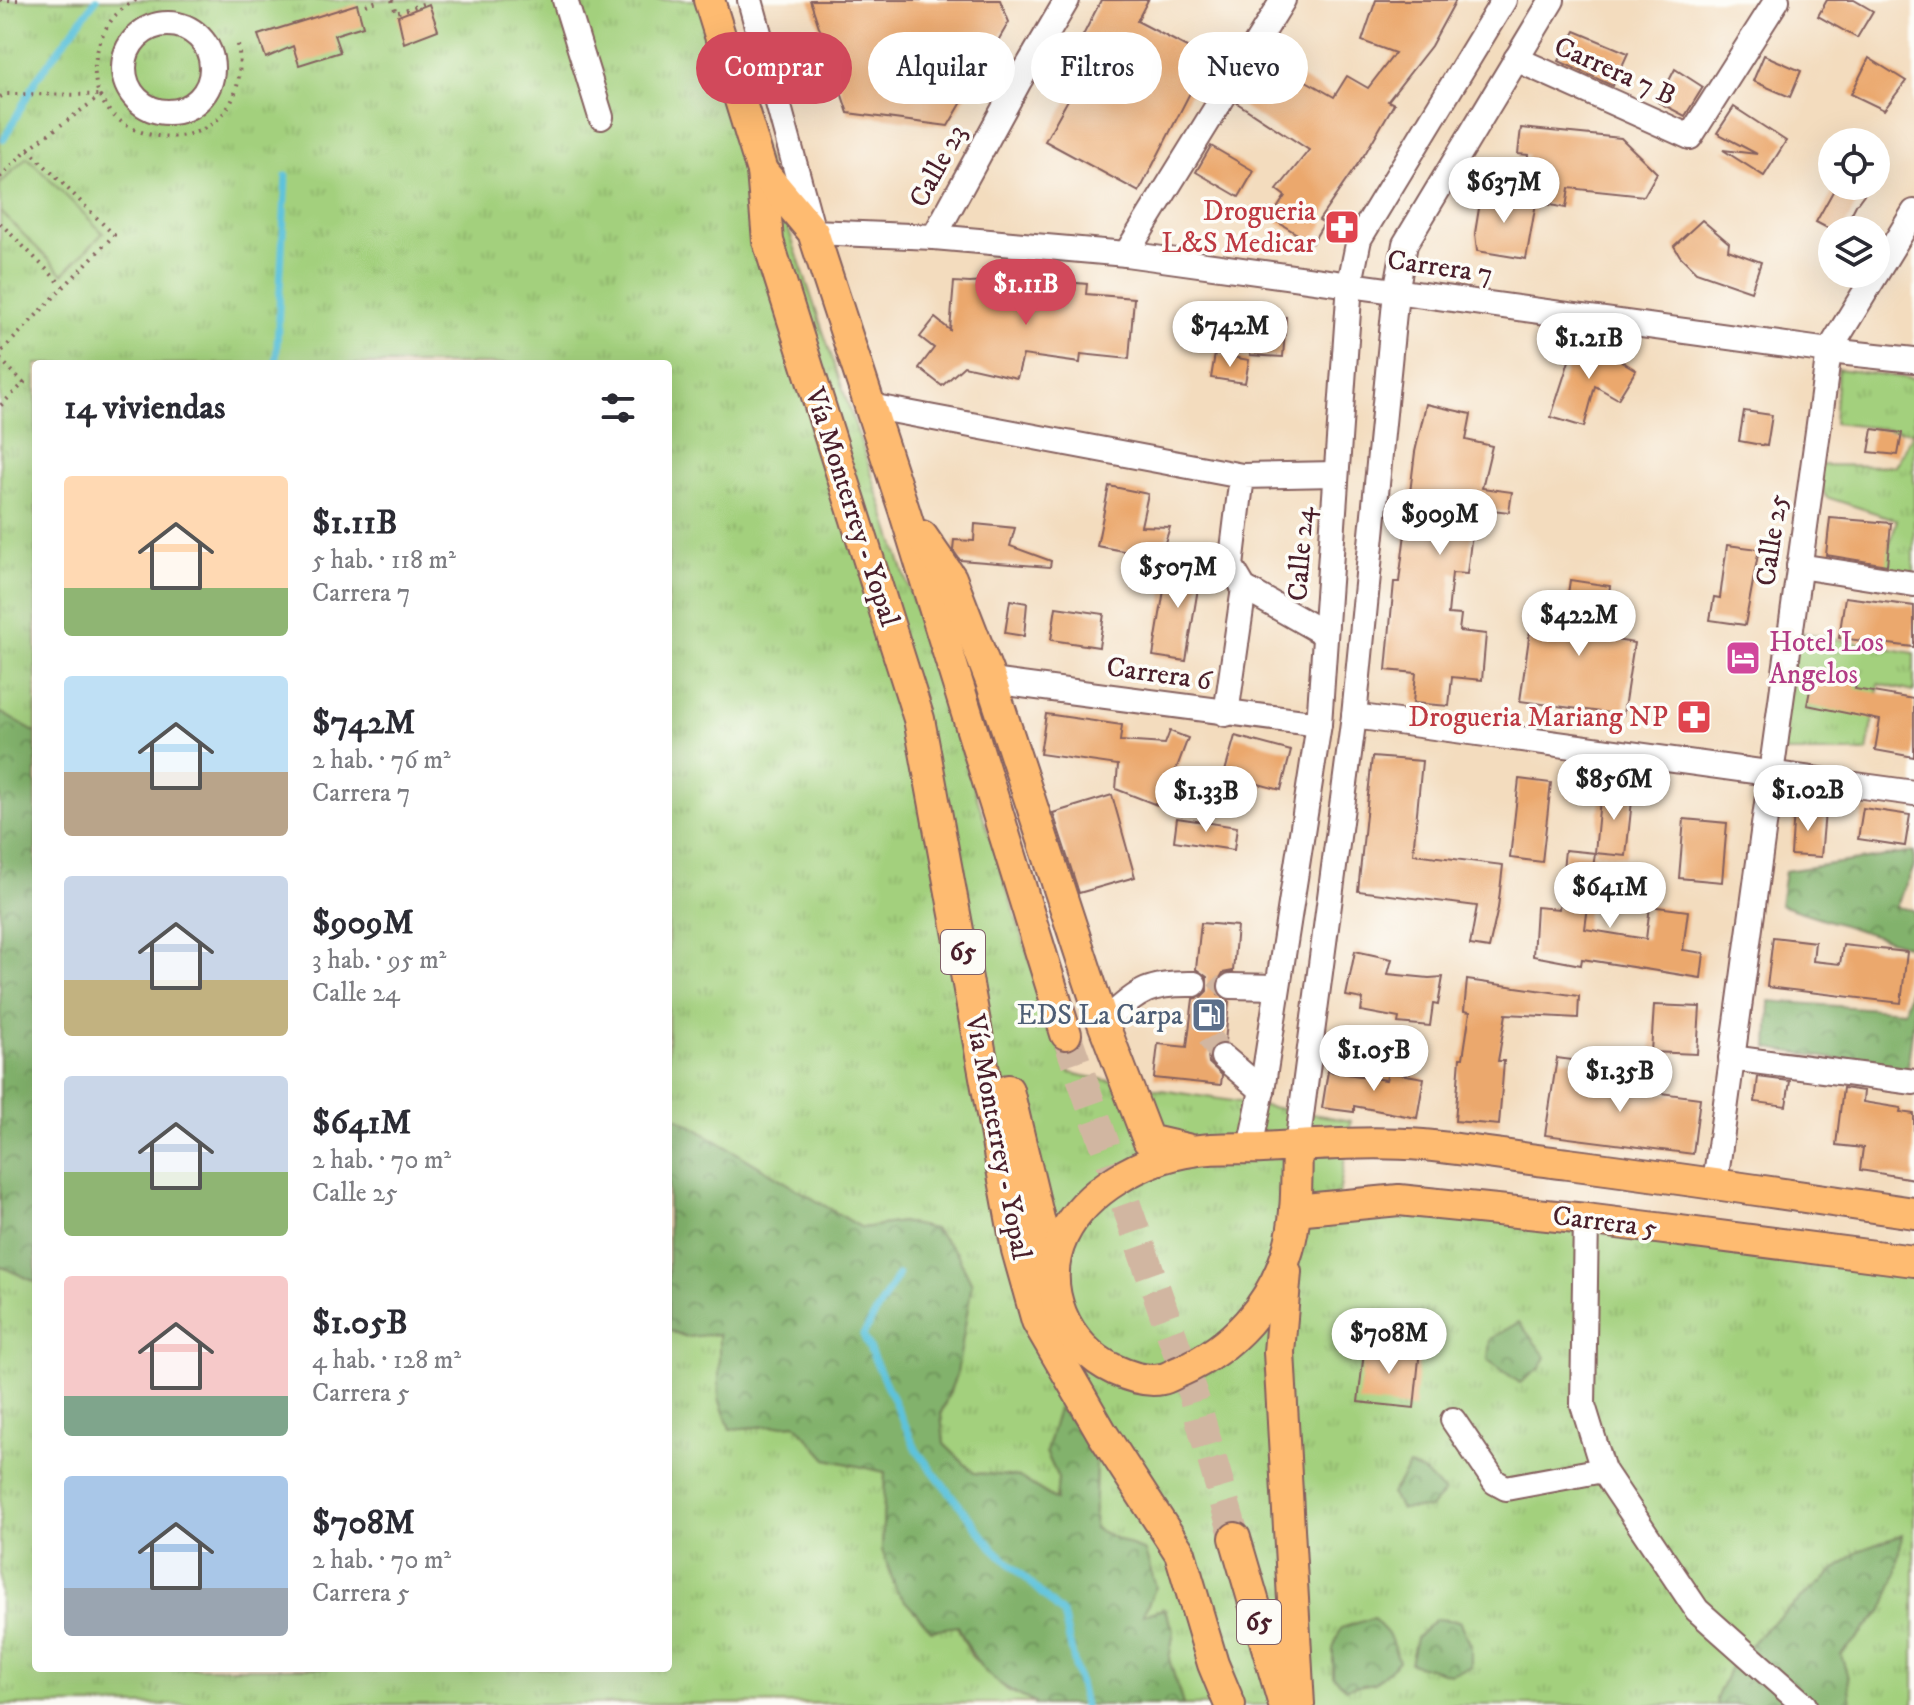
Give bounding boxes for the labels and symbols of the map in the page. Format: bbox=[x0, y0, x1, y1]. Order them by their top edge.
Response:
street label: Carrera 7 B bbox=[1549, 29, 1681, 113]
street label: Calle 23 bbox=[902, 118, 974, 214]
pin: $637M bbox=[1448, 157, 1560, 225]
place label: Drogueria L&S Medicar bbox=[1161, 194, 1317, 261]
pharmacy icon: Drogueria L&S Medicar bbox=[1323, 208, 1361, 246]
street label: Carrera 7 bbox=[1385, 242, 1495, 292]
pin: $1.11B bbox=[961, 259, 1091, 327]
pin: $742M bbox=[1174, 301, 1286, 369]
pin: $1.21B bbox=[1524, 313, 1654, 381]
street label: Vía Monterrey - Yopal bbox=[797, 382, 907, 631]
pin: $909M bbox=[1384, 489, 1496, 557]
street label: Calle 25 bbox=[1748, 492, 1796, 588]
street label: Calle 24 bbox=[1280, 505, 1322, 602]
pin: $507M bbox=[1122, 542, 1234, 610]
pin: $422M bbox=[1523, 590, 1635, 658]
place label: Hotel Los Angelos bbox=[1769, 625, 1884, 692]
hotel icon: Hotel Los Angelos bbox=[1724, 639, 1762, 677]
street label: Carrera 6 bbox=[1104, 649, 1215, 699]
pharmacy icon: Drogueria Mariang NP bbox=[1675, 698, 1713, 736]
place label: Drogueria Mariang NP bbox=[1408, 700, 1668, 735]
pin: $856M bbox=[1558, 754, 1670, 822]
pin: $1.02B bbox=[1743, 765, 1873, 833]
pin: $1.33B bbox=[1141, 766, 1271, 834]
pin: $641M bbox=[1554, 862, 1666, 930]
road number: 65 bbox=[941, 930, 985, 974]
fuel station icon: EDS La Carpa bbox=[1190, 996, 1228, 1034]
place label: EDS La Carpa bbox=[1017, 998, 1183, 1033]
street label: Vía Monterrey - Yopal bbox=[957, 1011, 1039, 1263]
pin: $1.05B bbox=[1309, 1025, 1439, 1093]
pin: $1.35B bbox=[1555, 1046, 1685, 1114]
street label: Carrera 5 bbox=[1551, 1198, 1659, 1246]
pin: $708M bbox=[1333, 1308, 1445, 1376]
road number: 65 bbox=[1237, 1600, 1281, 1644]

